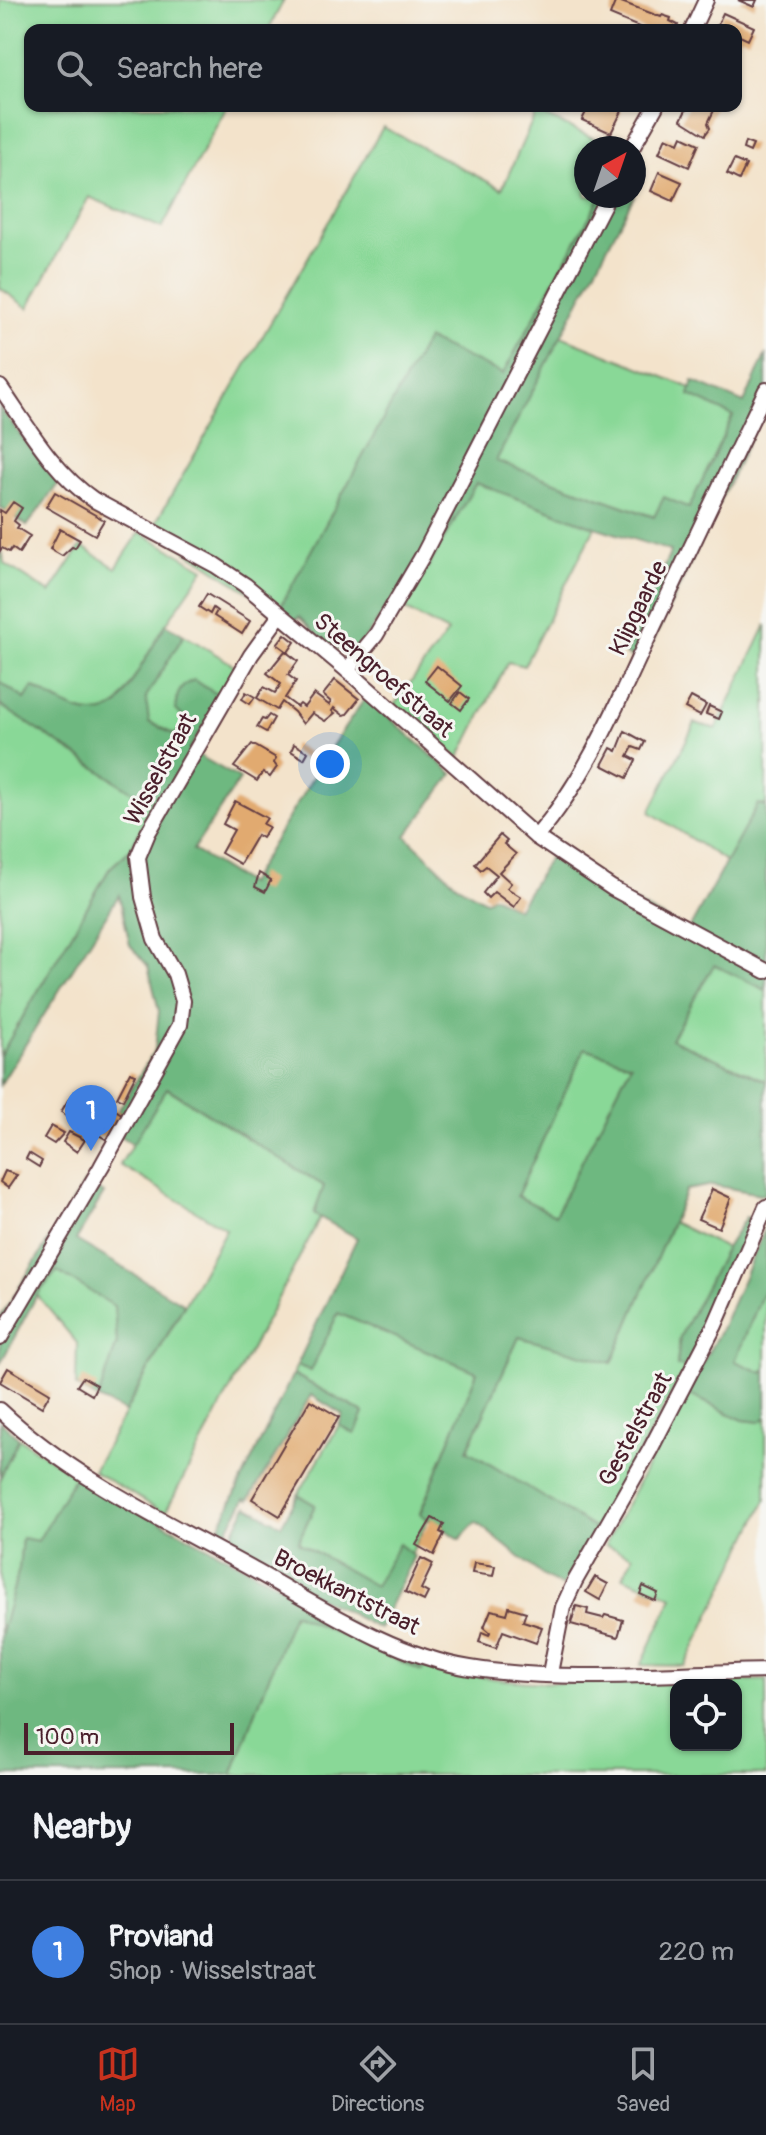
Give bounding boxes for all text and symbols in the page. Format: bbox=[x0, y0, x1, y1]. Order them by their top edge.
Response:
search box bbox=[24, 24, 742, 112]
icon: search bbox=[52, 46, 96, 90]
text: Search here bbox=[116, 50, 263, 87]
north arrow bbox=[574, 136, 646, 208]
street label: Klipgaarde bbox=[603, 556, 674, 660]
street label: Steengroefstraat bbox=[308, 607, 460, 744]
street label: Wisselstraat bbox=[118, 708, 203, 831]
your location bbox=[310, 744, 350, 784]
pin: 1 bbox=[65, 1085, 117, 1151]
street label: Gestelstraat bbox=[592, 1367, 679, 1491]
street label: Broekkantstraat bbox=[269, 1543, 425, 1642]
map controls bbox=[670, 1679, 742, 1751]
button: locate bbox=[670, 1679, 742, 1751]
scale bar bbox=[24, 1719, 234, 1755]
text: 100 m bbox=[36, 1723, 99, 1751]
text: Nearby bbox=[32, 1806, 131, 1849]
text: Proviand bbox=[108, 1918, 214, 1955]
text: 1 bbox=[53, 1936, 63, 1968]
text: 220 m bbox=[658, 1936, 734, 1968]
text: Shop · Wisselstraat bbox=[108, 1955, 316, 1987]
tab: Map bbox=[96, 2042, 140, 2118]
tab: Directions bbox=[331, 2042, 424, 2118]
tab: Saved bbox=[616, 2042, 670, 2118]

